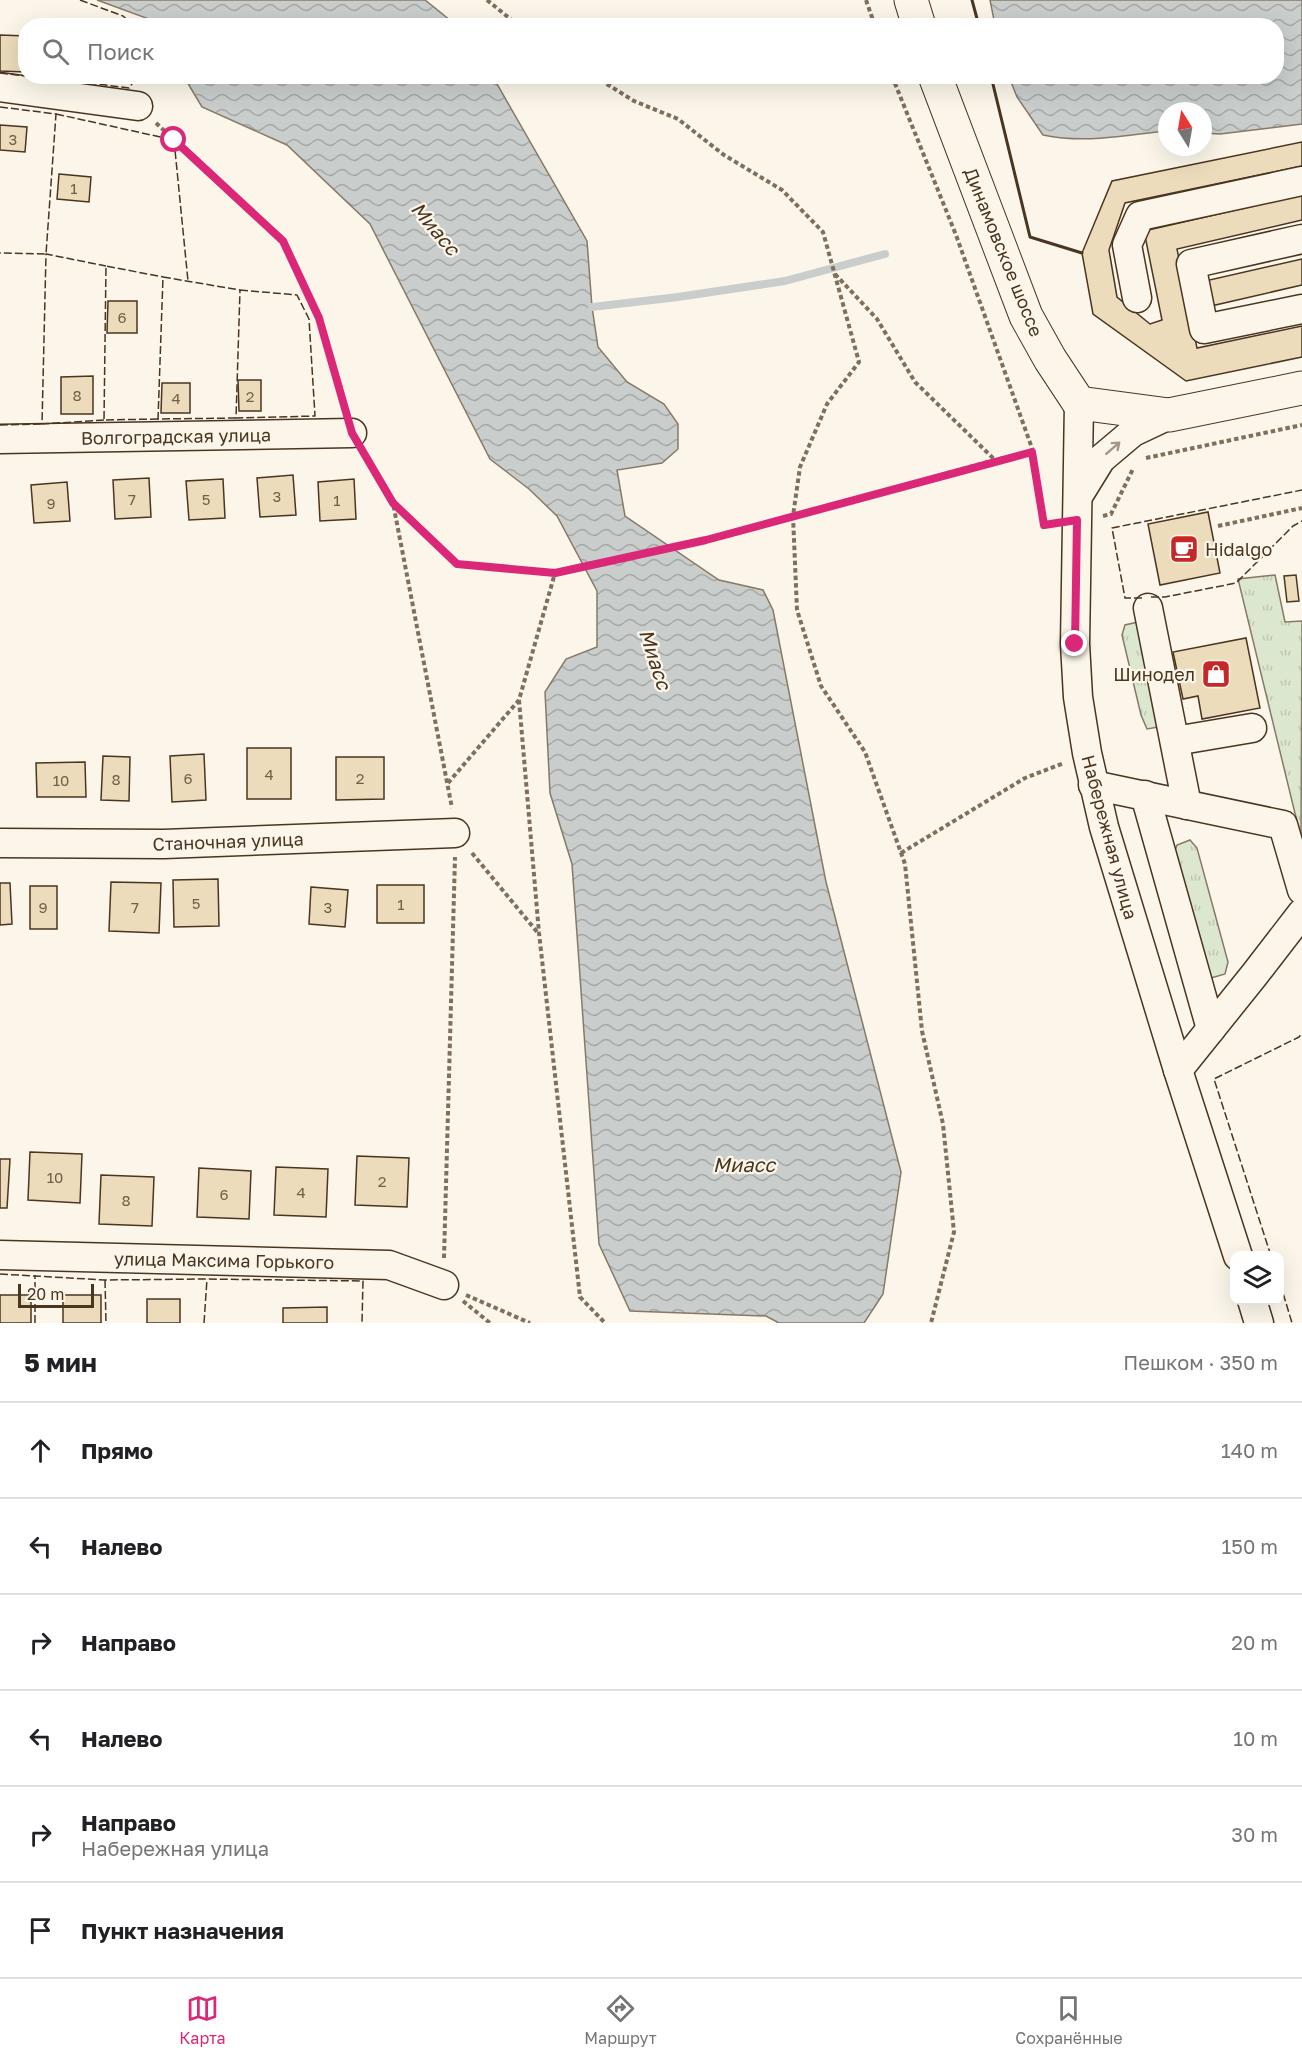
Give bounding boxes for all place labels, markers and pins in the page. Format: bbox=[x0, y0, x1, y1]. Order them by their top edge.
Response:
cafe icon: Hidalgo bbox=[1168, 533, 1200, 565]
place label: Hidalgo bbox=[1205, 538, 1272, 560]
shop icon: Шинодел bbox=[1200, 658, 1232, 690]
place label: Шинодел bbox=[1113, 663, 1195, 685]

